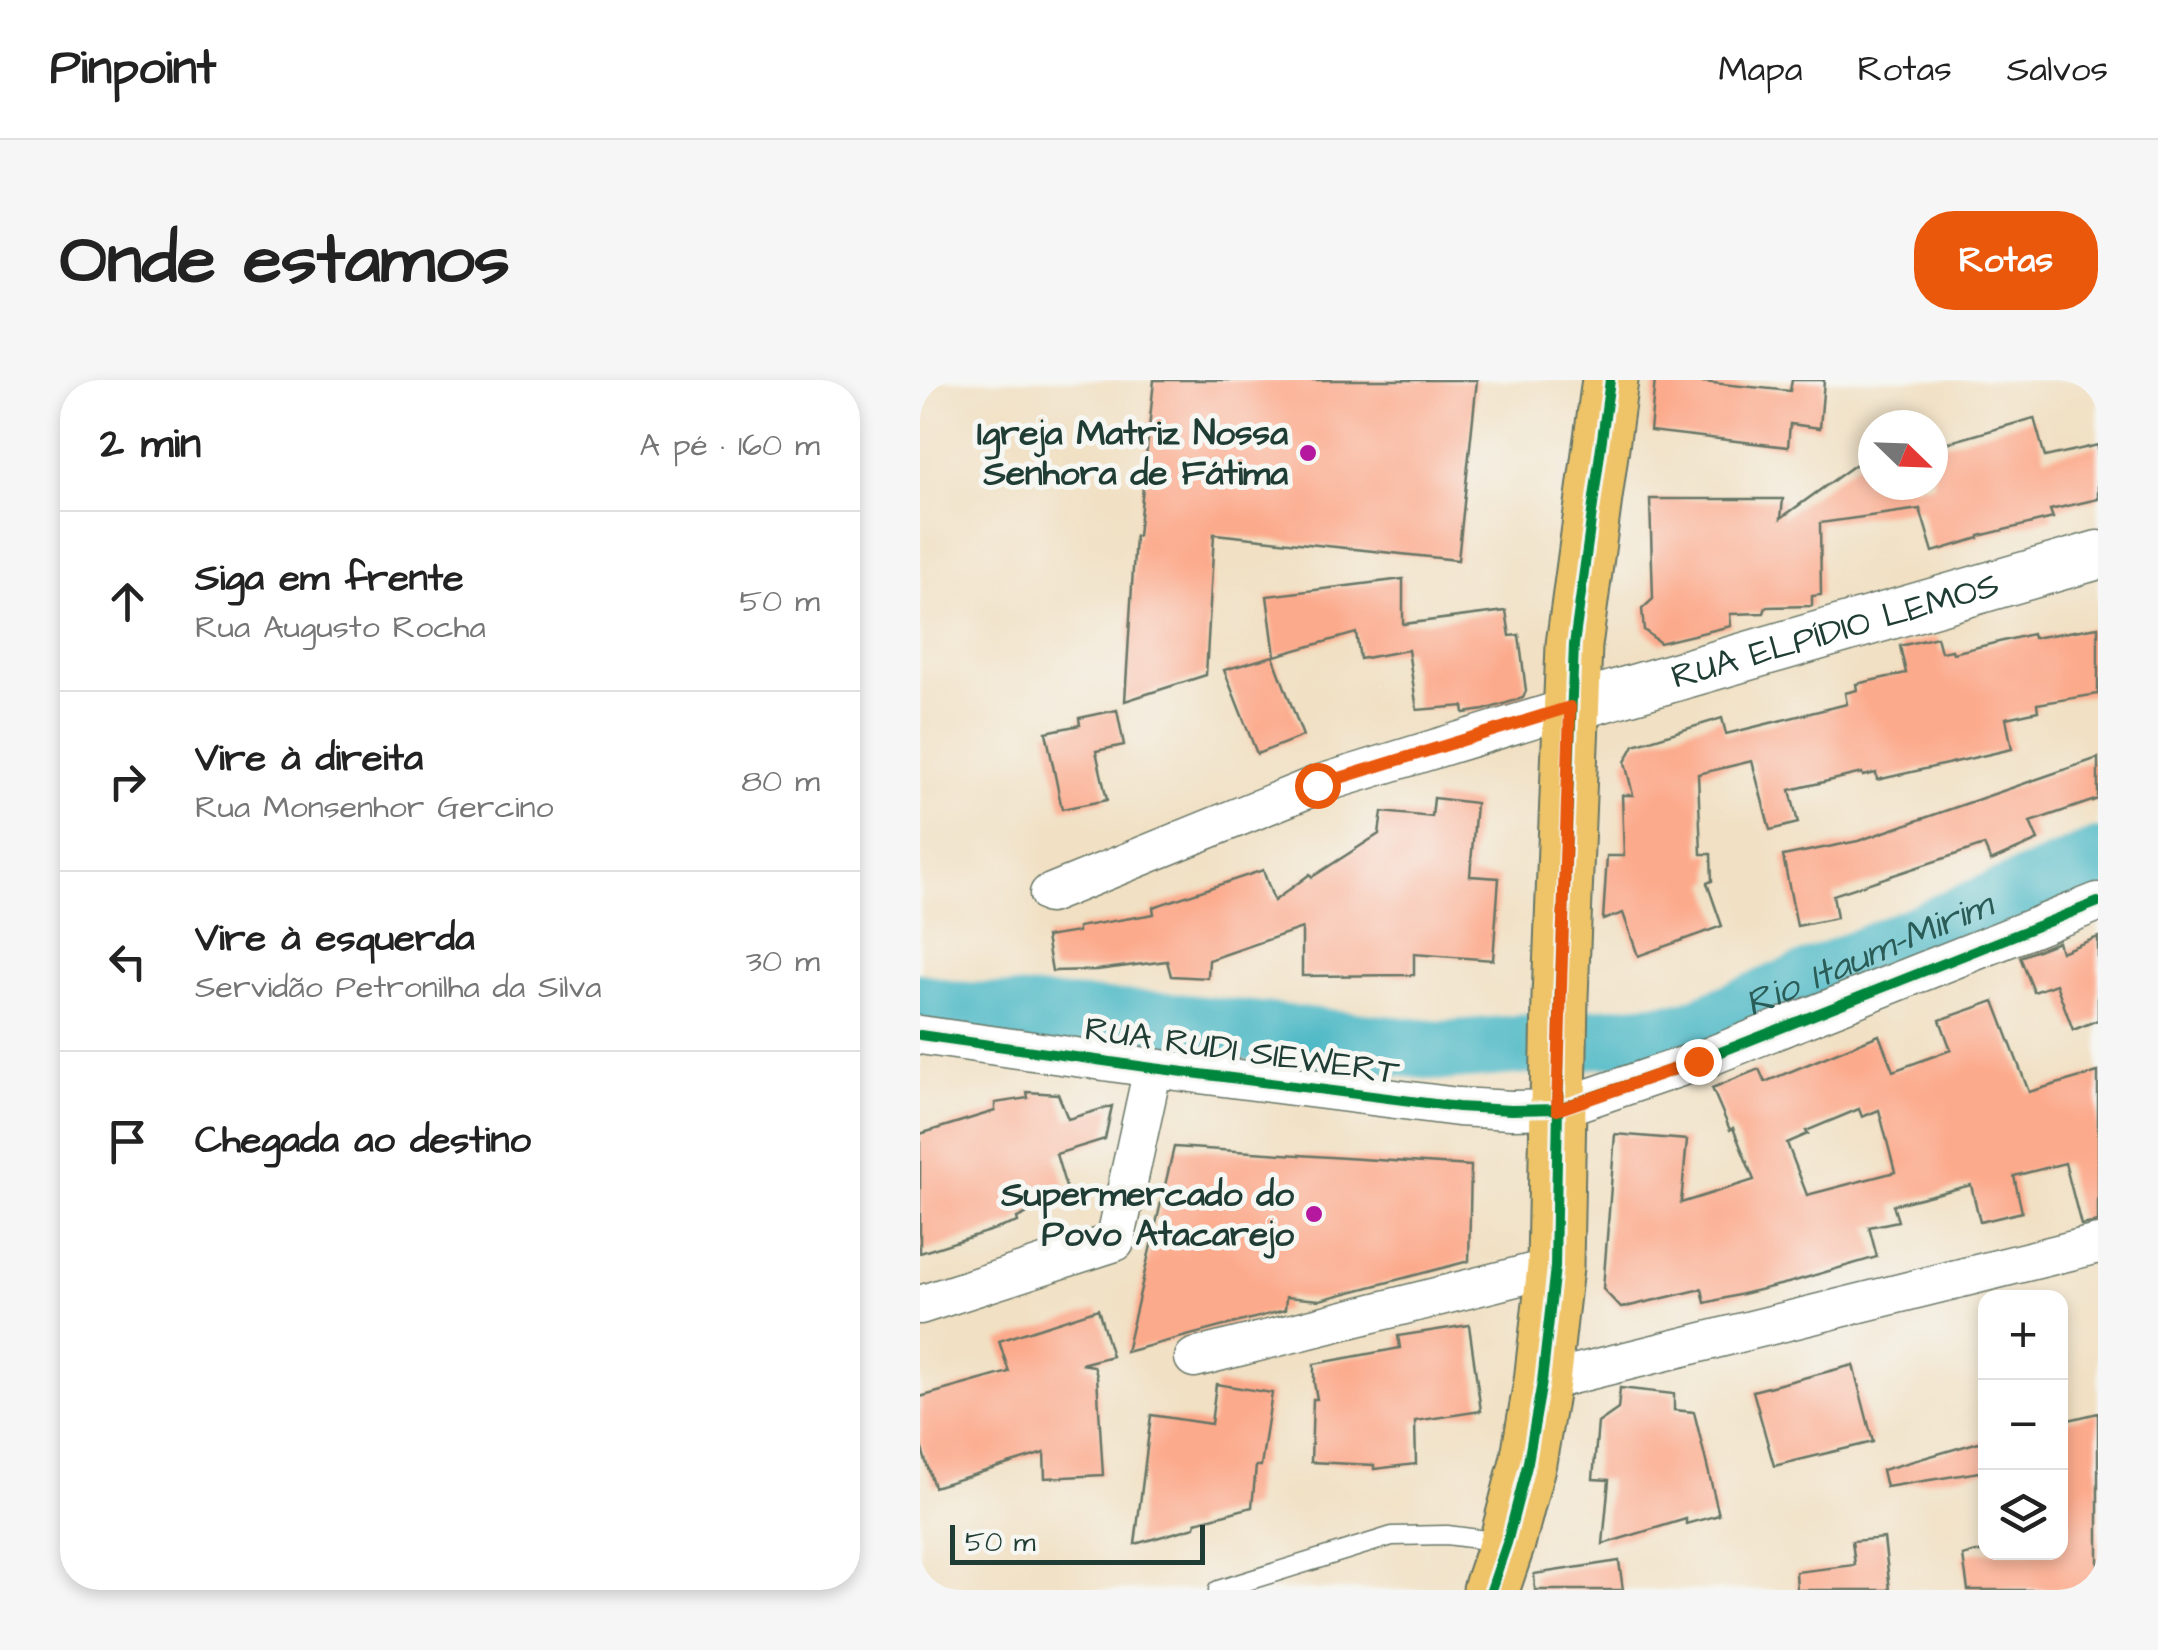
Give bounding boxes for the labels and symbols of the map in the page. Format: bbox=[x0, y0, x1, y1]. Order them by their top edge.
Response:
place label: Igreja Matriz Nossa Senhora de Fátima bbox=[977, 409, 1288, 498]
north arrow bbox=[1858, 410, 1948, 500]
marker: Igreja Matriz Nossa Senhora de Fátima bbox=[1297, 442, 1319, 464]
street label: RUA ELPÍDIO LEMOS bbox=[1666, 560, 2005, 701]
route start bbox=[1295, 763, 1341, 809]
water label: Rio Itaum-Mirim bbox=[1737, 878, 2004, 1030]
street label: RUA RUDI SIEWERT bbox=[1082, 1005, 1402, 1097]
route end bbox=[1676, 1039, 1722, 1085]
place label: Supermercado do Povo Atacarejo bbox=[1000, 1170, 1294, 1259]
marker: Supermercado do Povo Atacarejo bbox=[1303, 1203, 1325, 1225]
scale bar bbox=[950, 1520, 1205, 1564]

